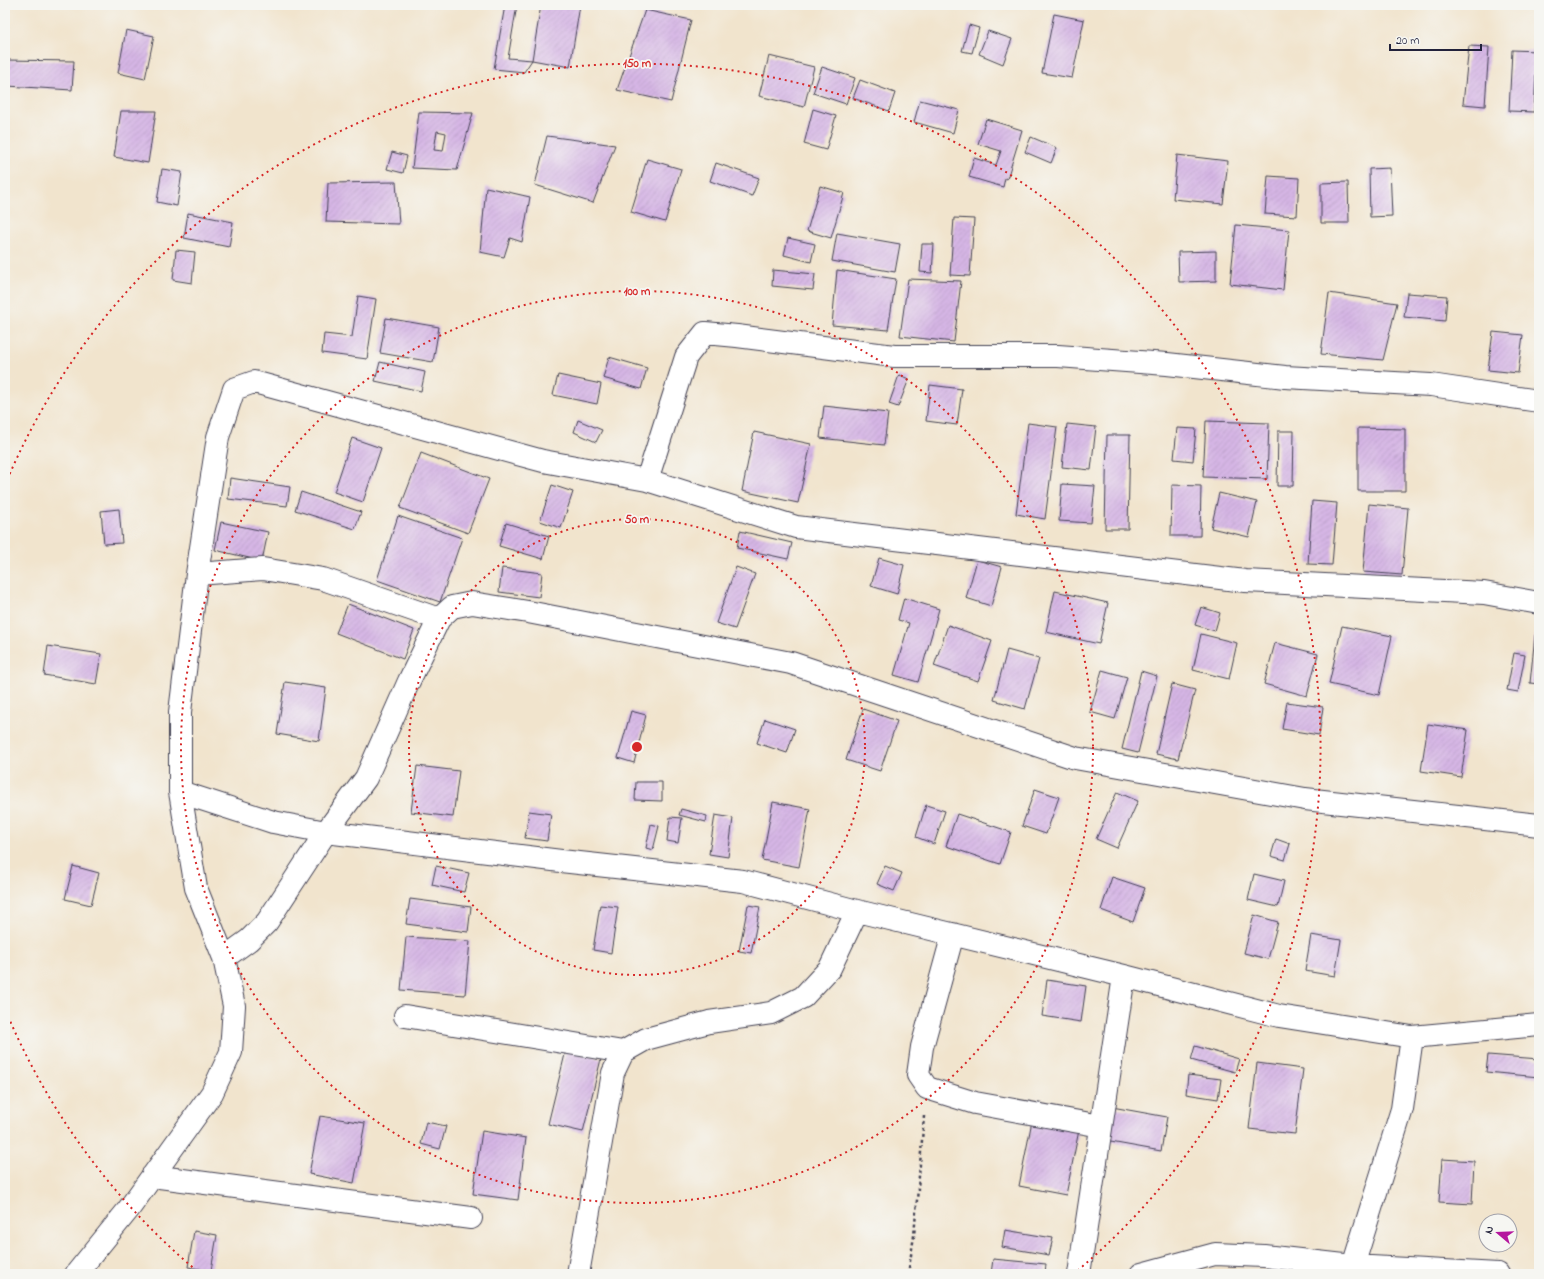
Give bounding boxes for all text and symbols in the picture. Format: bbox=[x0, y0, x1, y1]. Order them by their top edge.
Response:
scale bar bbox=[1390, 26, 1481, 52]
text: 20 m bbox=[1396, 32, 1419, 50]
text: 150 m bbox=[623, 55, 652, 73]
text: 100 m bbox=[624, 283, 651, 301]
text: 50 m bbox=[625, 511, 650, 529]
centre of rings bbox=[630, 740, 644, 754]
north arrow bbox=[1478, 1213, 1518, 1253]
text: N bbox=[1481, 1224, 1498, 1236]

